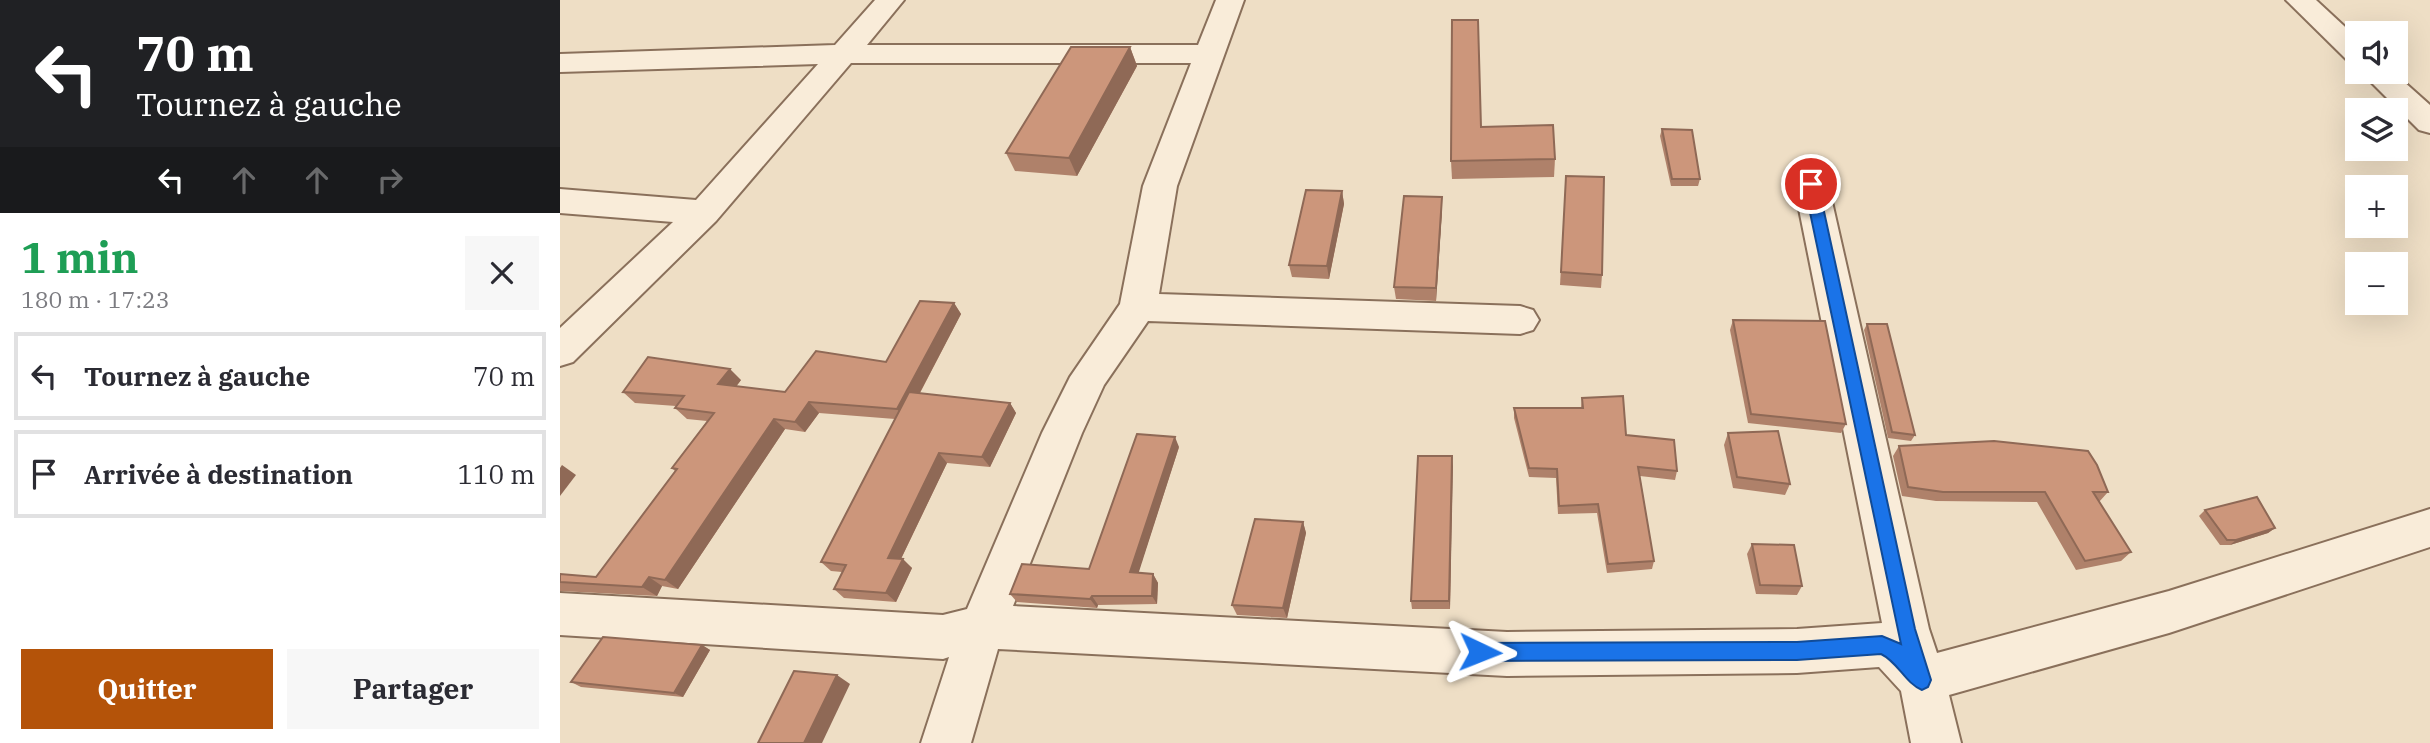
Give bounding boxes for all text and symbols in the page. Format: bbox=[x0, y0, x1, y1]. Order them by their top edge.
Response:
text: 70 m bbox=[136, 21, 254, 84]
map controls bbox=[2345, 21, 2408, 315]
button: sound bbox=[2345, 21, 2408, 84]
icon: left bbox=[21, 28, 112, 119]
text: Tournez à gauche bbox=[136, 83, 402, 125]
button: layers bbox=[2345, 98, 2408, 161]
pin bbox=[1781, 154, 1841, 214]
icon: left bbox=[152, 161, 190, 199]
icon: ahead bbox=[225, 161, 263, 199]
icon: ahead bbox=[298, 161, 336, 199]
icon: right bbox=[371, 161, 409, 199]
icon: arrive bbox=[1792, 165, 1830, 203]
button: + bbox=[2345, 175, 2408, 238]
text: 1 min bbox=[21, 230, 139, 285]
button: close bbox=[465, 236, 539, 310]
button: − bbox=[2345, 252, 2408, 315]
text: 180 m · 17:23 bbox=[21, 284, 170, 314]
icon: left bbox=[25, 357, 63, 395]
text: Tournez à gauche bbox=[84, 359, 310, 393]
text: 70 m bbox=[473, 359, 535, 393]
icon: arrive bbox=[25, 455, 63, 493]
text: Arrivée à destination bbox=[84, 457, 353, 491]
text: 110 m bbox=[457, 457, 535, 491]
position arrow bbox=[1443, 615, 1517, 689]
button: Quitter bbox=[21, 649, 273, 729]
button: Partager bbox=[287, 649, 539, 729]

